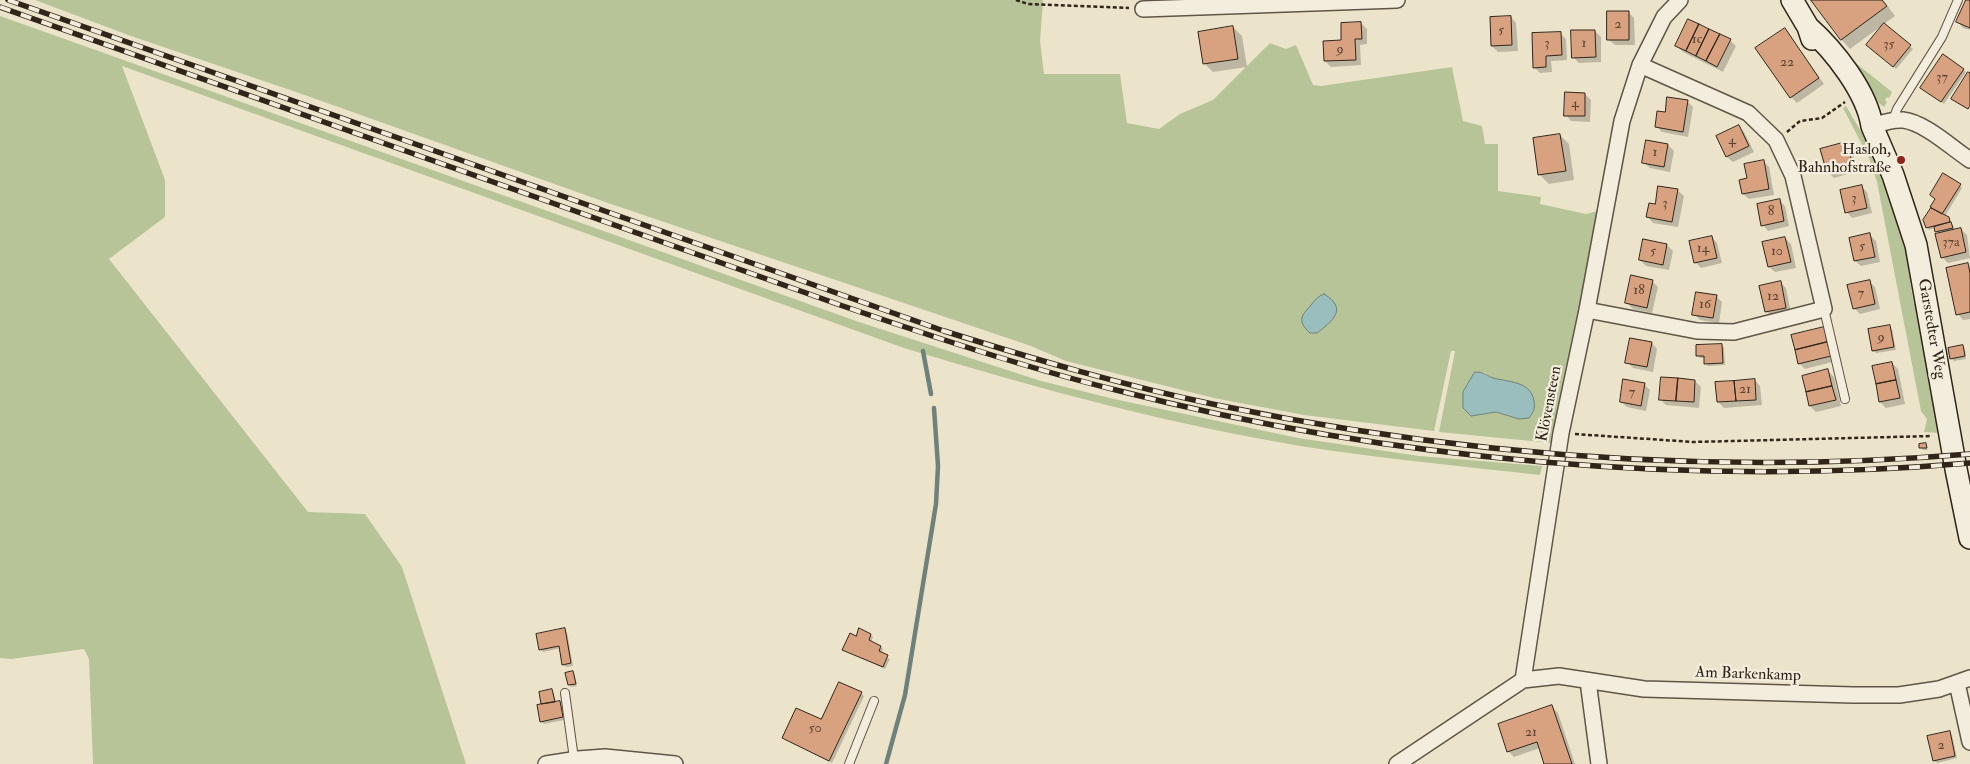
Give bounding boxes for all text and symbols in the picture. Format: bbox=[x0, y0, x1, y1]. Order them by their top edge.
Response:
house number: 2 bbox=[1614, 17, 1622, 33]
house number: 5 bbox=[1498, 23, 1504, 39]
house number: 1c bbox=[1692, 32, 1702, 48]
house number: 3 bbox=[1544, 36, 1550, 52]
house number: 1 bbox=[1582, 36, 1586, 52]
house number: 35 bbox=[1883, 37, 1895, 53]
house number: 9 bbox=[1336, 42, 1344, 58]
house number: 22 bbox=[1780, 55, 1794, 71]
house number: 37 bbox=[1936, 70, 1948, 86]
house number: 4 bbox=[1571, 96, 1579, 112]
house number: 4 bbox=[1728, 133, 1736, 149]
place label: Hasloh, Bahnhofstraße bbox=[1797, 141, 1891, 179]
house number: 1 bbox=[1653, 145, 1657, 161]
marker: Hasloh, Bahnhofstraße bbox=[1895, 154, 1907, 166]
house number: 3 bbox=[1851, 191, 1857, 207]
house number: 3 bbox=[1662, 196, 1668, 212]
house number: 8 bbox=[1768, 204, 1774, 220]
house number: 37a bbox=[1942, 235, 1960, 251]
house number: 5 bbox=[1859, 239, 1865, 255]
house number: 14 bbox=[1697, 241, 1709, 257]
house number: 5 bbox=[1650, 244, 1656, 260]
house number: 10 bbox=[1771, 244, 1783, 260]
street label: Garstedter Weg bbox=[1913, 277, 1949, 381]
house number: 18 bbox=[1633, 283, 1645, 299]
house number: 7 bbox=[1858, 286, 1864, 302]
house number: 12 bbox=[1767, 289, 1779, 305]
house number: 16 bbox=[1699, 297, 1711, 313]
house number: 9 bbox=[1877, 330, 1885, 346]
street label: Klövensteen bbox=[1533, 364, 1567, 444]
house number: 21 bbox=[1739, 382, 1751, 398]
house number: 7 bbox=[1629, 385, 1635, 401]
street label: Am Barkenkamp bbox=[1695, 664, 1801, 686]
house number: 50 bbox=[808, 721, 822, 737]
house number: 21 bbox=[1525, 725, 1537, 741]
house number: 2 bbox=[1937, 738, 1945, 754]

